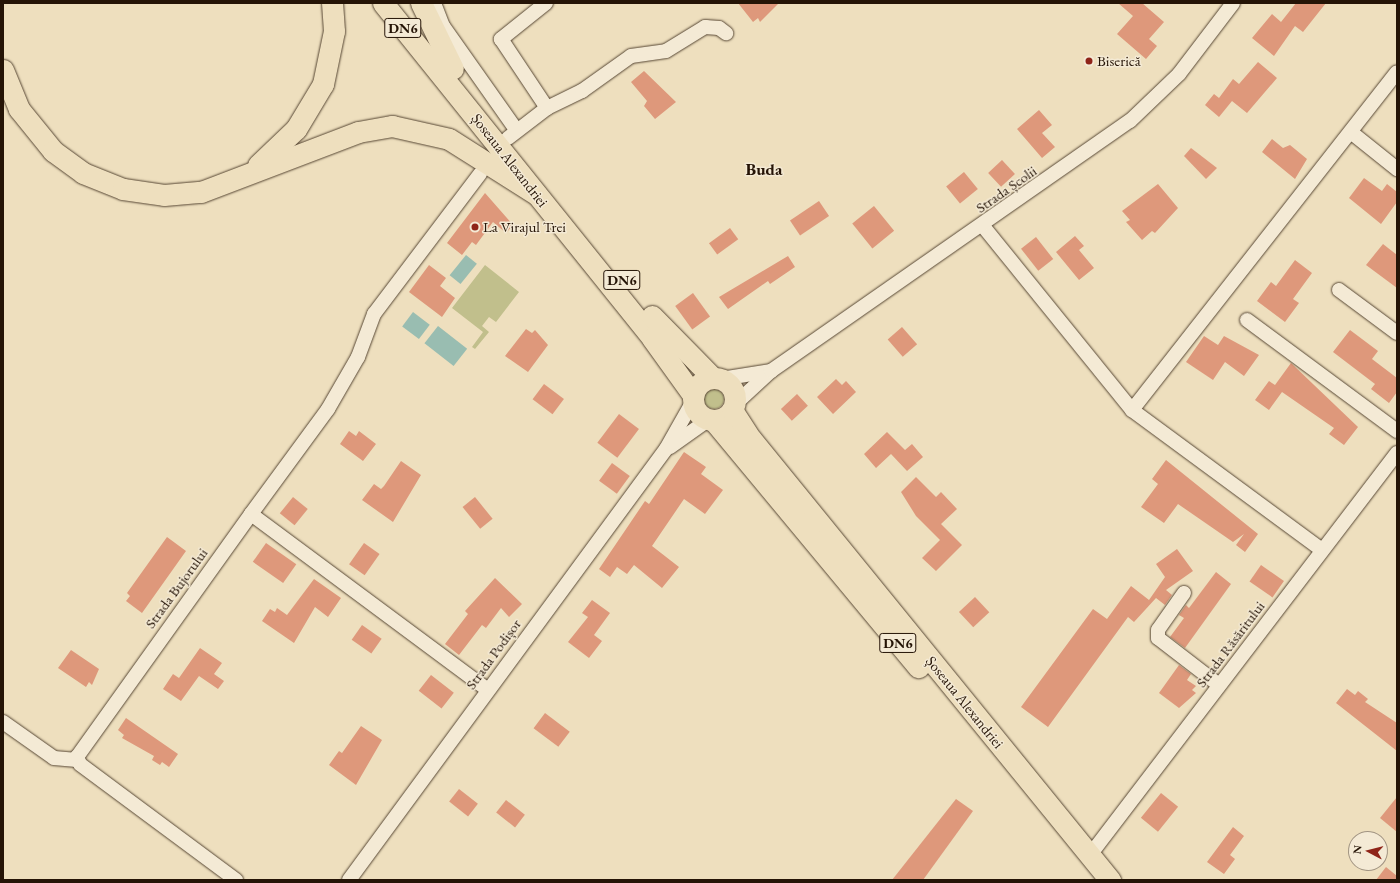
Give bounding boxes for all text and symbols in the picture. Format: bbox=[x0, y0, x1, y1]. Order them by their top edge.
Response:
road number: DN6 bbox=[384, 16, 422, 40]
place label: Biserică bbox=[1097, 52, 1141, 70]
marker: Biserică bbox=[1084, 56, 1094, 66]
street label: Șoseaua Alexandriei bbox=[468, 110, 552, 210]
district label: Buda bbox=[746, 160, 782, 180]
street label: Strada Școlii bbox=[972, 161, 1040, 217]
place label: La Virajul Trei bbox=[483, 218, 566, 236]
marker: La Virajul Trei bbox=[470, 222, 480, 232]
road number: DN6 bbox=[603, 268, 641, 292]
street label: Strada Bujorului bbox=[141, 544, 211, 632]
street label: Strada Răsăritului bbox=[1192, 597, 1268, 691]
street label: Strada Podișor bbox=[461, 615, 525, 693]
road number: DN6 bbox=[879, 631, 917, 655]
street label: Șoseaua Alexandriei bbox=[922, 652, 1008, 752]
north arrow bbox=[1348, 831, 1388, 871]
text: N bbox=[1350, 844, 1365, 855]

